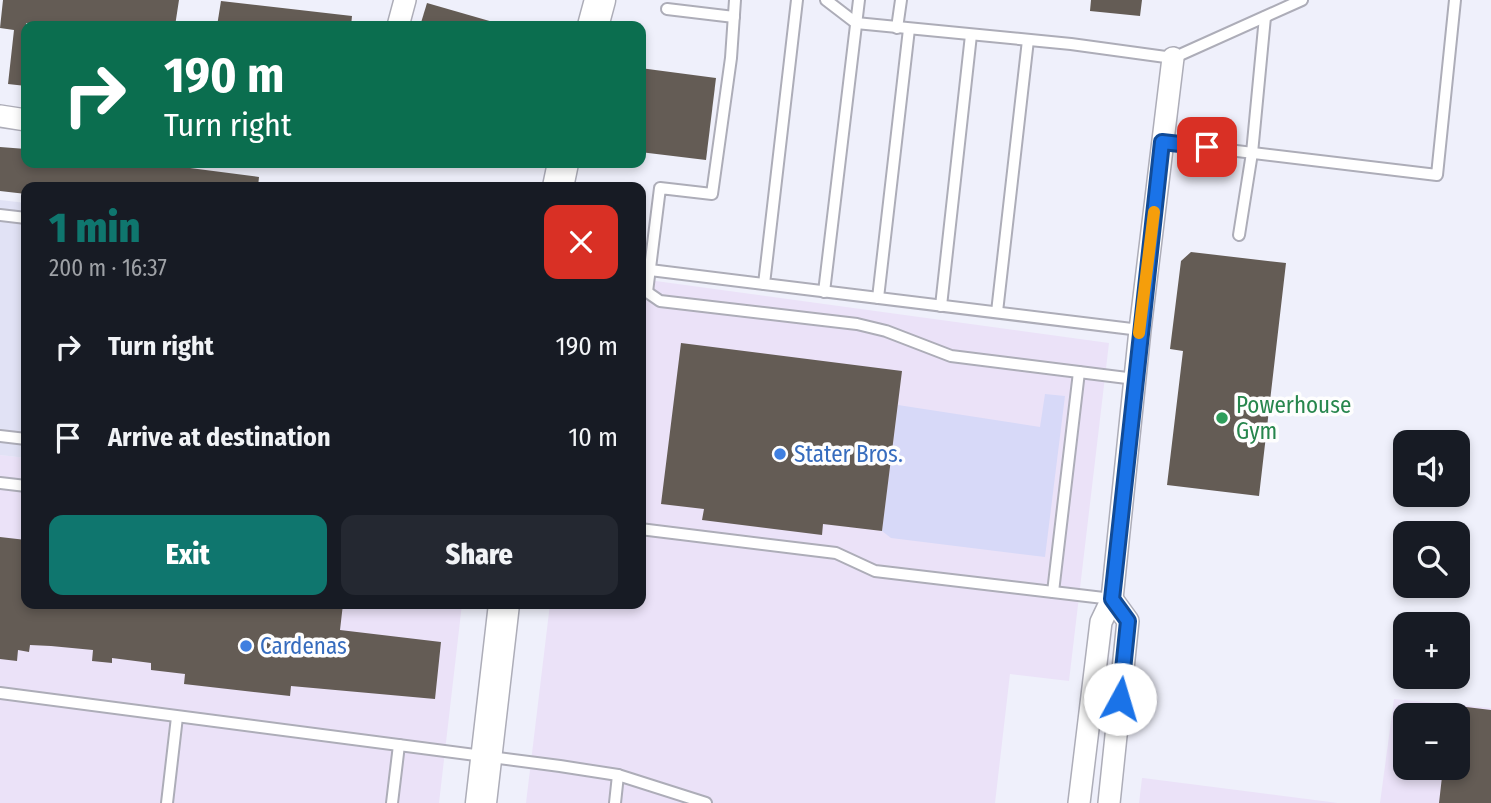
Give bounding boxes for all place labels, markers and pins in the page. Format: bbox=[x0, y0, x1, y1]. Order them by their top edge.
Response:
pin bbox=[1177, 117, 1237, 177]
place label: Powerhouse Gym bbox=[1236, 391, 1351, 445]
marker: Powerhouse Gym bbox=[1214, 410, 1230, 426]
place label: Stater Bros. bbox=[794, 440, 903, 468]
marker: Stater Bros. bbox=[772, 446, 788, 462]
place label: Cardenas bbox=[260, 632, 347, 660]
marker: Cardenas bbox=[238, 638, 254, 654]

